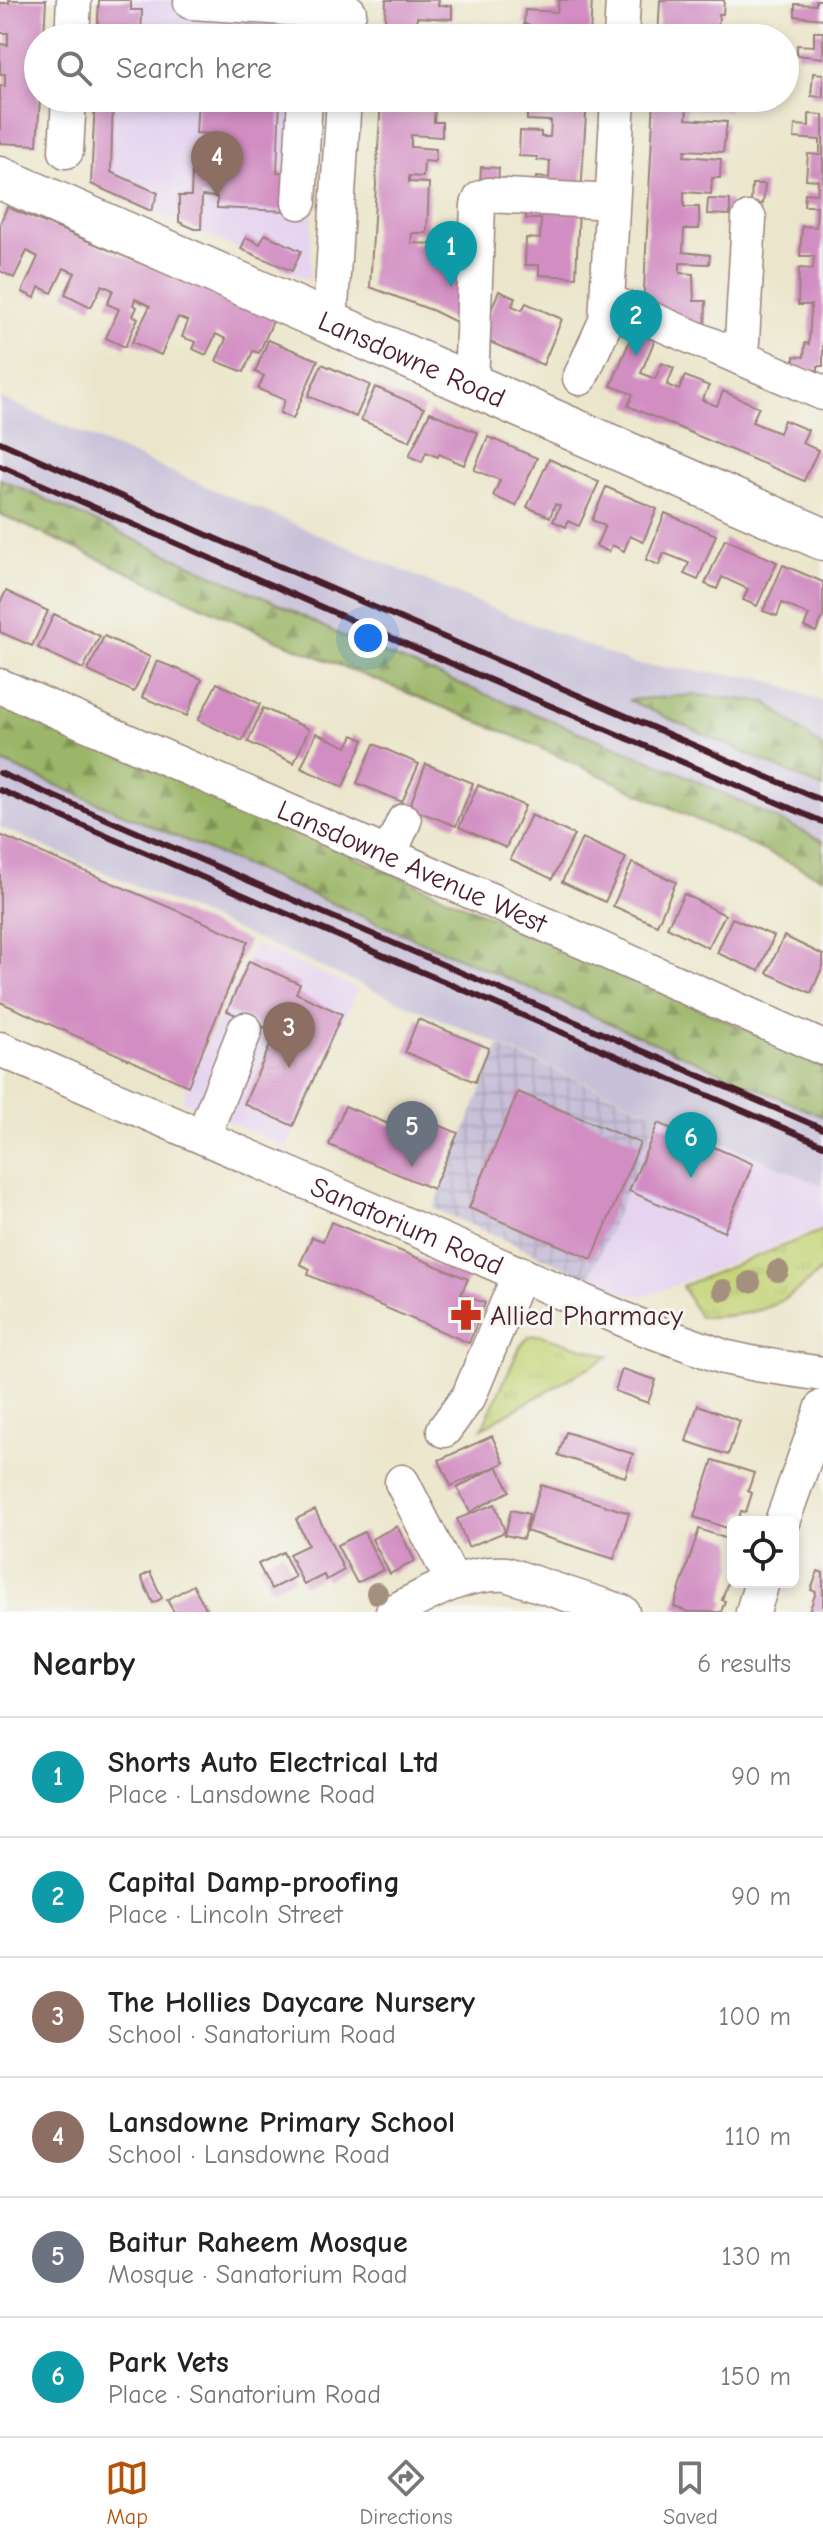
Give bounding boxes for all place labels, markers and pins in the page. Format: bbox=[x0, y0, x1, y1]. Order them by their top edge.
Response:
pin: 4 bbox=[191, 131, 243, 197]
pin: 1 bbox=[425, 221, 477, 287]
pin: 2 bbox=[610, 290, 662, 356]
pin: 3 bbox=[263, 1002, 315, 1068]
pin: 5 bbox=[386, 1101, 438, 1167]
pin: 6 bbox=[665, 1112, 717, 1178]
pharmacy icon: Allied Pharmacy bbox=[449, 1298, 483, 1332]
place label: Allied Pharmacy bbox=[490, 1300, 683, 1332]

